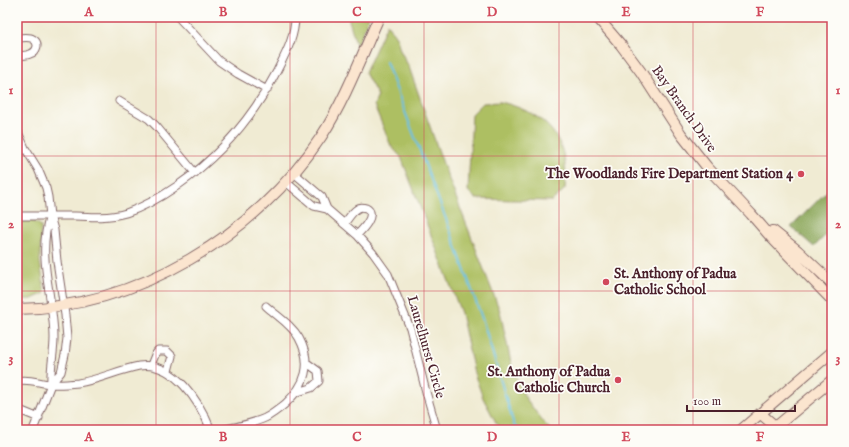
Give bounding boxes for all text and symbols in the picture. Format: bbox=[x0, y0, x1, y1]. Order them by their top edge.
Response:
text: A bbox=[84, 4, 95, 21]
text: B bbox=[219, 4, 228, 21]
text: C bbox=[352, 4, 362, 21]
text: D bbox=[487, 4, 498, 21]
text: E bbox=[621, 4, 631, 21]
text: F bbox=[756, 4, 765, 21]
street label: Bay Branch Drive bbox=[647, 62, 721, 156]
text: 1 bbox=[9, 82, 14, 99]
text: 1 bbox=[836, 82, 841, 99]
place label: The Woodlands Fire Department Station 4 bbox=[545, 165, 794, 183]
marker: The Woodlands Fire Department Station 4 bbox=[796, 169, 806, 179]
text: 2 bbox=[8, 216, 14, 233]
text: 2 bbox=[835, 216, 841, 233]
place label: St. Anthony of Padua Catholic School bbox=[614, 265, 737, 299]
marker: St. Anthony of Padua Catholic School bbox=[601, 277, 611, 287]
street label: Laurelhurst Circle bbox=[403, 293, 449, 401]
text: 3 bbox=[9, 350, 14, 367]
text: 3 bbox=[836, 350, 841, 367]
place label: St. Anthony of Padua Catholic Church bbox=[488, 363, 611, 397]
marker: St. Anthony of Padua Catholic Church bbox=[613, 375, 623, 385]
scale bar bbox=[687, 387, 795, 413]
text: 100 m bbox=[693, 394, 721, 409]
text: A bbox=[84, 429, 95, 446]
text: B bbox=[219, 429, 228, 446]
text: C bbox=[352, 429, 362, 446]
text: D bbox=[487, 429, 498, 446]
text: E bbox=[621, 429, 631, 446]
text: F bbox=[756, 429, 765, 446]

